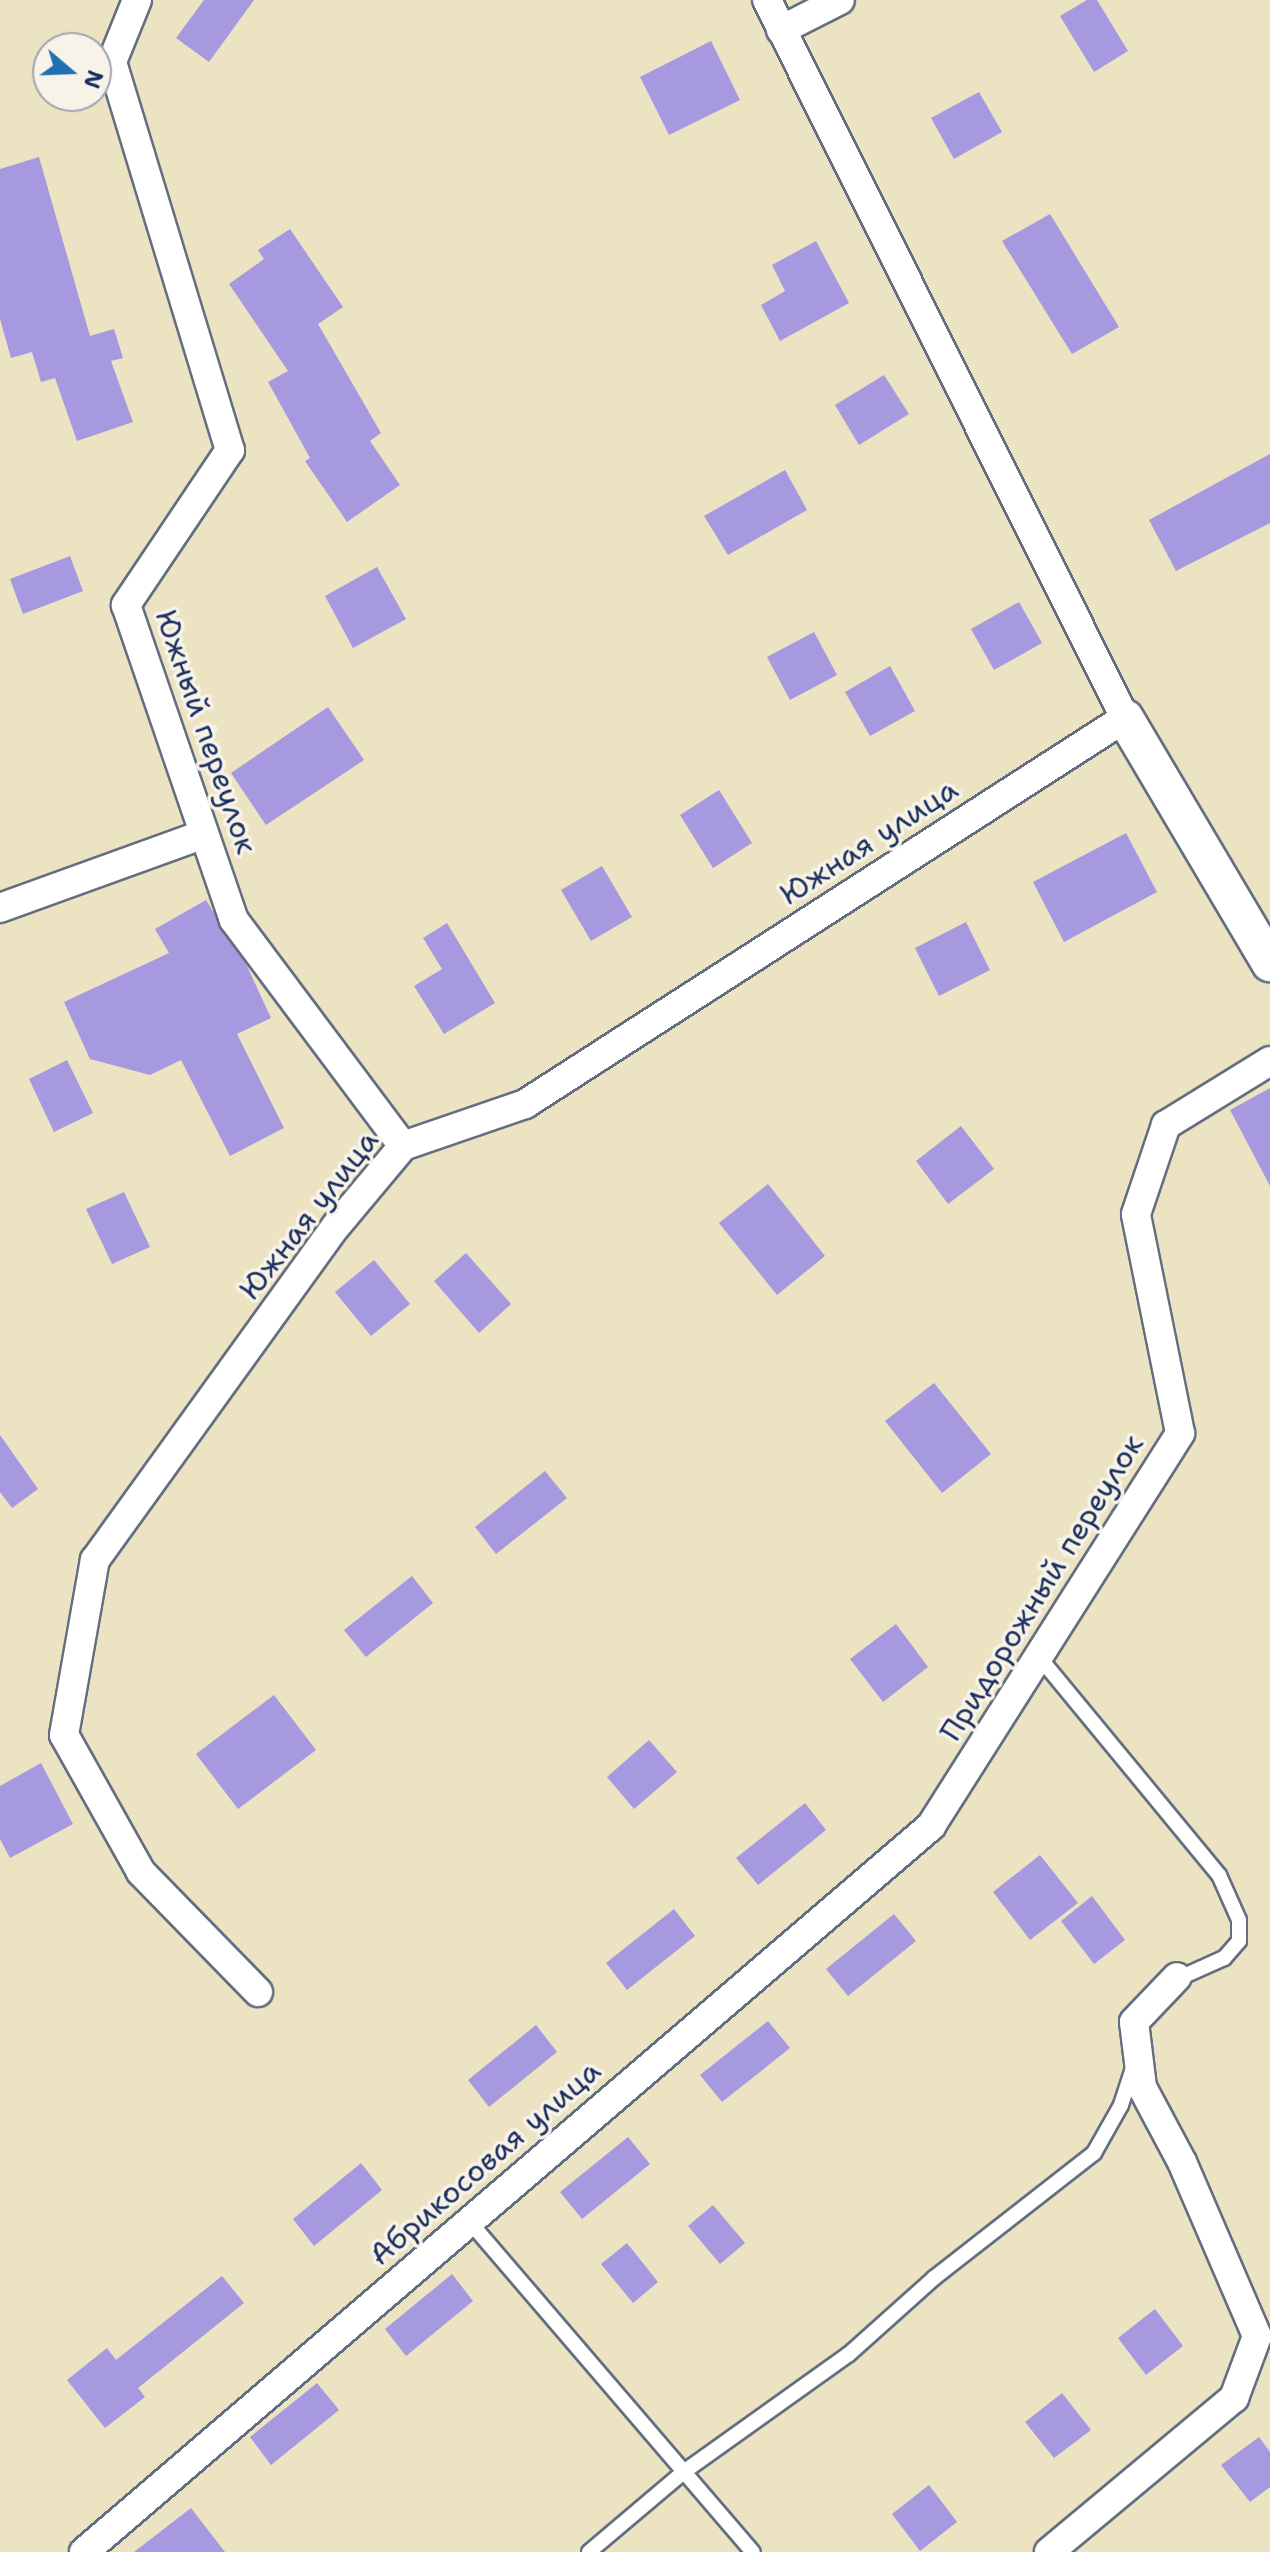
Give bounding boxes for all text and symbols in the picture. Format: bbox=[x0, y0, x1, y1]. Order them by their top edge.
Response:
north arrow bbox=[32, 32, 112, 112]
text: N bbox=[77, 66, 110, 92]
street label: Южный переулок bbox=[147, 605, 265, 859]
street label: Южная улица bbox=[774, 771, 964, 913]
street label: Южная улица bbox=[232, 1123, 386, 1307]
street label: Придорожный переулок bbox=[933, 1428, 1151, 1748]
street label: Абрикосовая улица bbox=[362, 2053, 608, 2273]

